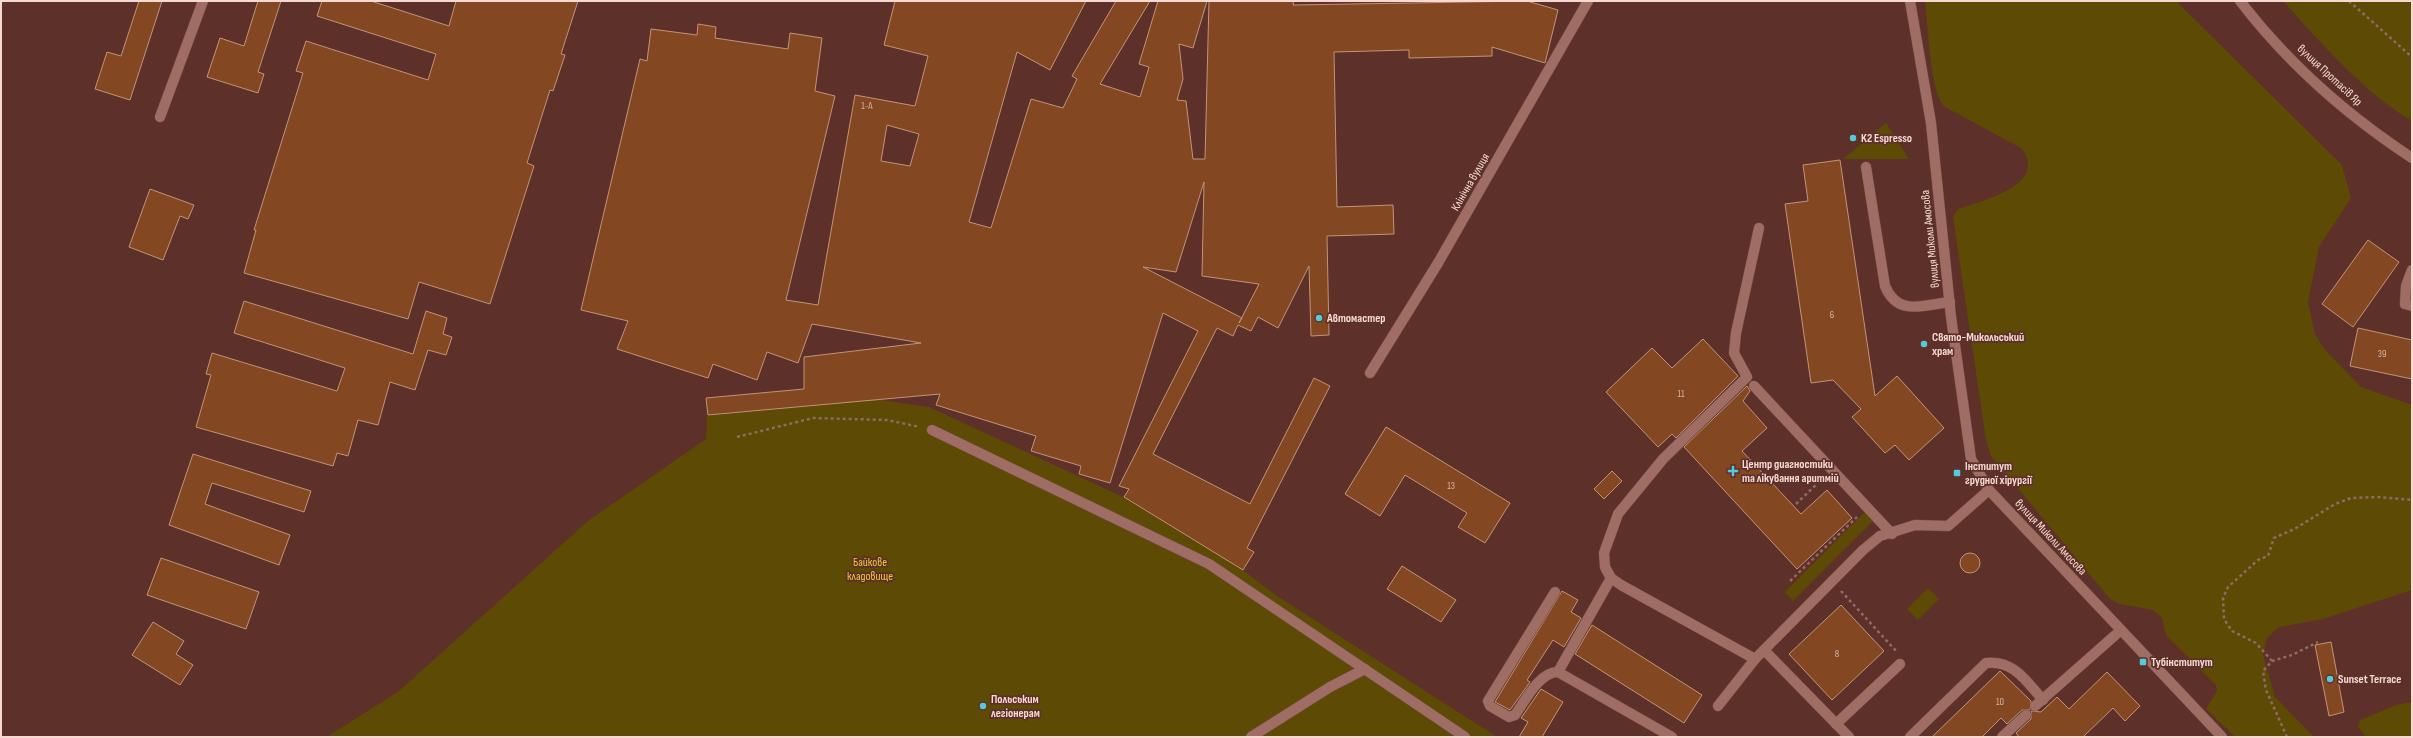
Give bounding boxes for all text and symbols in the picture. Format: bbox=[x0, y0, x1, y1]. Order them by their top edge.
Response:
street label: вулиця Протасів Яр bbox=[2294, 42, 2365, 109]
house number: 1-А bbox=[861, 100, 873, 112]
place label: K2 Espresso bbox=[1861, 131, 1912, 146]
marker: K2 Espresso bbox=[1848, 133, 1858, 143]
street label: Клінічна вулиця bbox=[1448, 150, 1493, 214]
street label: вулиця Миколи Амосова bbox=[1918, 189, 1943, 289]
house number: 6 bbox=[1830, 309, 1834, 321]
place label: Автомастер bbox=[1326, 311, 1385, 326]
marker: Автомастер bbox=[1314, 313, 1324, 323]
place label: Свято-Микольський храм bbox=[1932, 330, 2024, 359]
marker: Свято-Микольський храм bbox=[1919, 339, 1929, 349]
house number: 39 bbox=[2378, 348, 2386, 360]
house number: 11 bbox=[1678, 388, 1685, 400]
place label: Центр диагностики та лікування аритмій bbox=[1742, 457, 1839, 486]
place label: Інститут грудної хірургії bbox=[1965, 459, 2032, 488]
marker: Центр диагностики та лікування аритмій bbox=[1727, 465, 1739, 477]
marker: Інститут грудної хірургії bbox=[1952, 468, 1962, 478]
house number: 13 bbox=[1447, 480, 1455, 492]
street label: вулиця Миколи Амосова bbox=[2012, 496, 2090, 579]
park label: Байкове кладовище bbox=[847, 555, 893, 584]
house number: 8 bbox=[1835, 648, 1839, 660]
place label: Тубінститут bbox=[2151, 655, 2213, 670]
marker: Тубінститут bbox=[2138, 657, 2148, 667]
place label: Sunset Terrace bbox=[2338, 672, 2402, 687]
marker: Sunset Terrace bbox=[2325, 674, 2335, 684]
place label: Польським легіонерам bbox=[991, 692, 1040, 721]
house number: 10 bbox=[1996, 696, 2004, 708]
marker: Польським легіонерам bbox=[978, 701, 988, 711]

